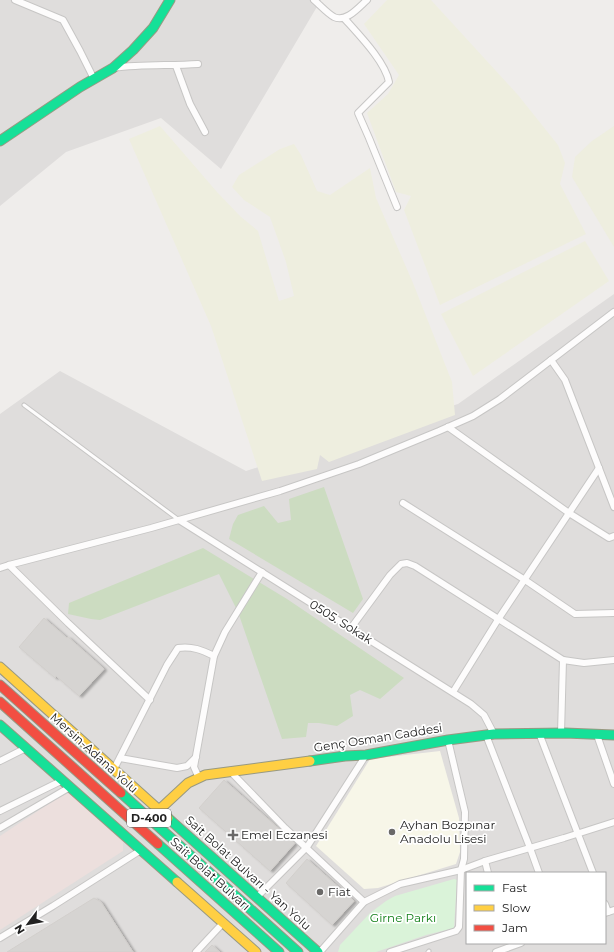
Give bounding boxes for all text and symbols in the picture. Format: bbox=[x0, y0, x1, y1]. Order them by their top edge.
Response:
street label: 0505. Sokak bbox=[307, 596, 376, 647]
street label: Mersin-Adana Yolu bbox=[47, 709, 141, 796]
street label: Genç Osman Caddesi bbox=[313, 720, 443, 755]
road number: D-400 bbox=[127, 809, 171, 827]
street label: Sait Bolat Bulvarı - Yan Yolu bbox=[182, 813, 314, 933]
place label: Ayhan Bozpınar Anadolu Lisesi bbox=[400, 817, 495, 846]
place label: Emel Eczanesi bbox=[241, 827, 328, 842]
marker: Ayhan Bozpınar Anadolu Lisesi bbox=[387, 827, 397, 837]
marker: Emel Eczanesi bbox=[228, 830, 238, 840]
street label: Sait Bolat Bulvarı bbox=[167, 834, 253, 914]
legend bbox=[466, 872, 606, 944]
text: Fast bbox=[502, 880, 527, 895]
place label: Fiat bbox=[328, 884, 351, 899]
marker: Fiat bbox=[315, 887, 325, 897]
text: Slow bbox=[502, 900, 531, 915]
north arrow bbox=[8, 904, 48, 944]
park label: Girne Parkı bbox=[370, 910, 436, 925]
text: Jam bbox=[501, 920, 528, 935]
text: N bbox=[11, 922, 28, 937]

